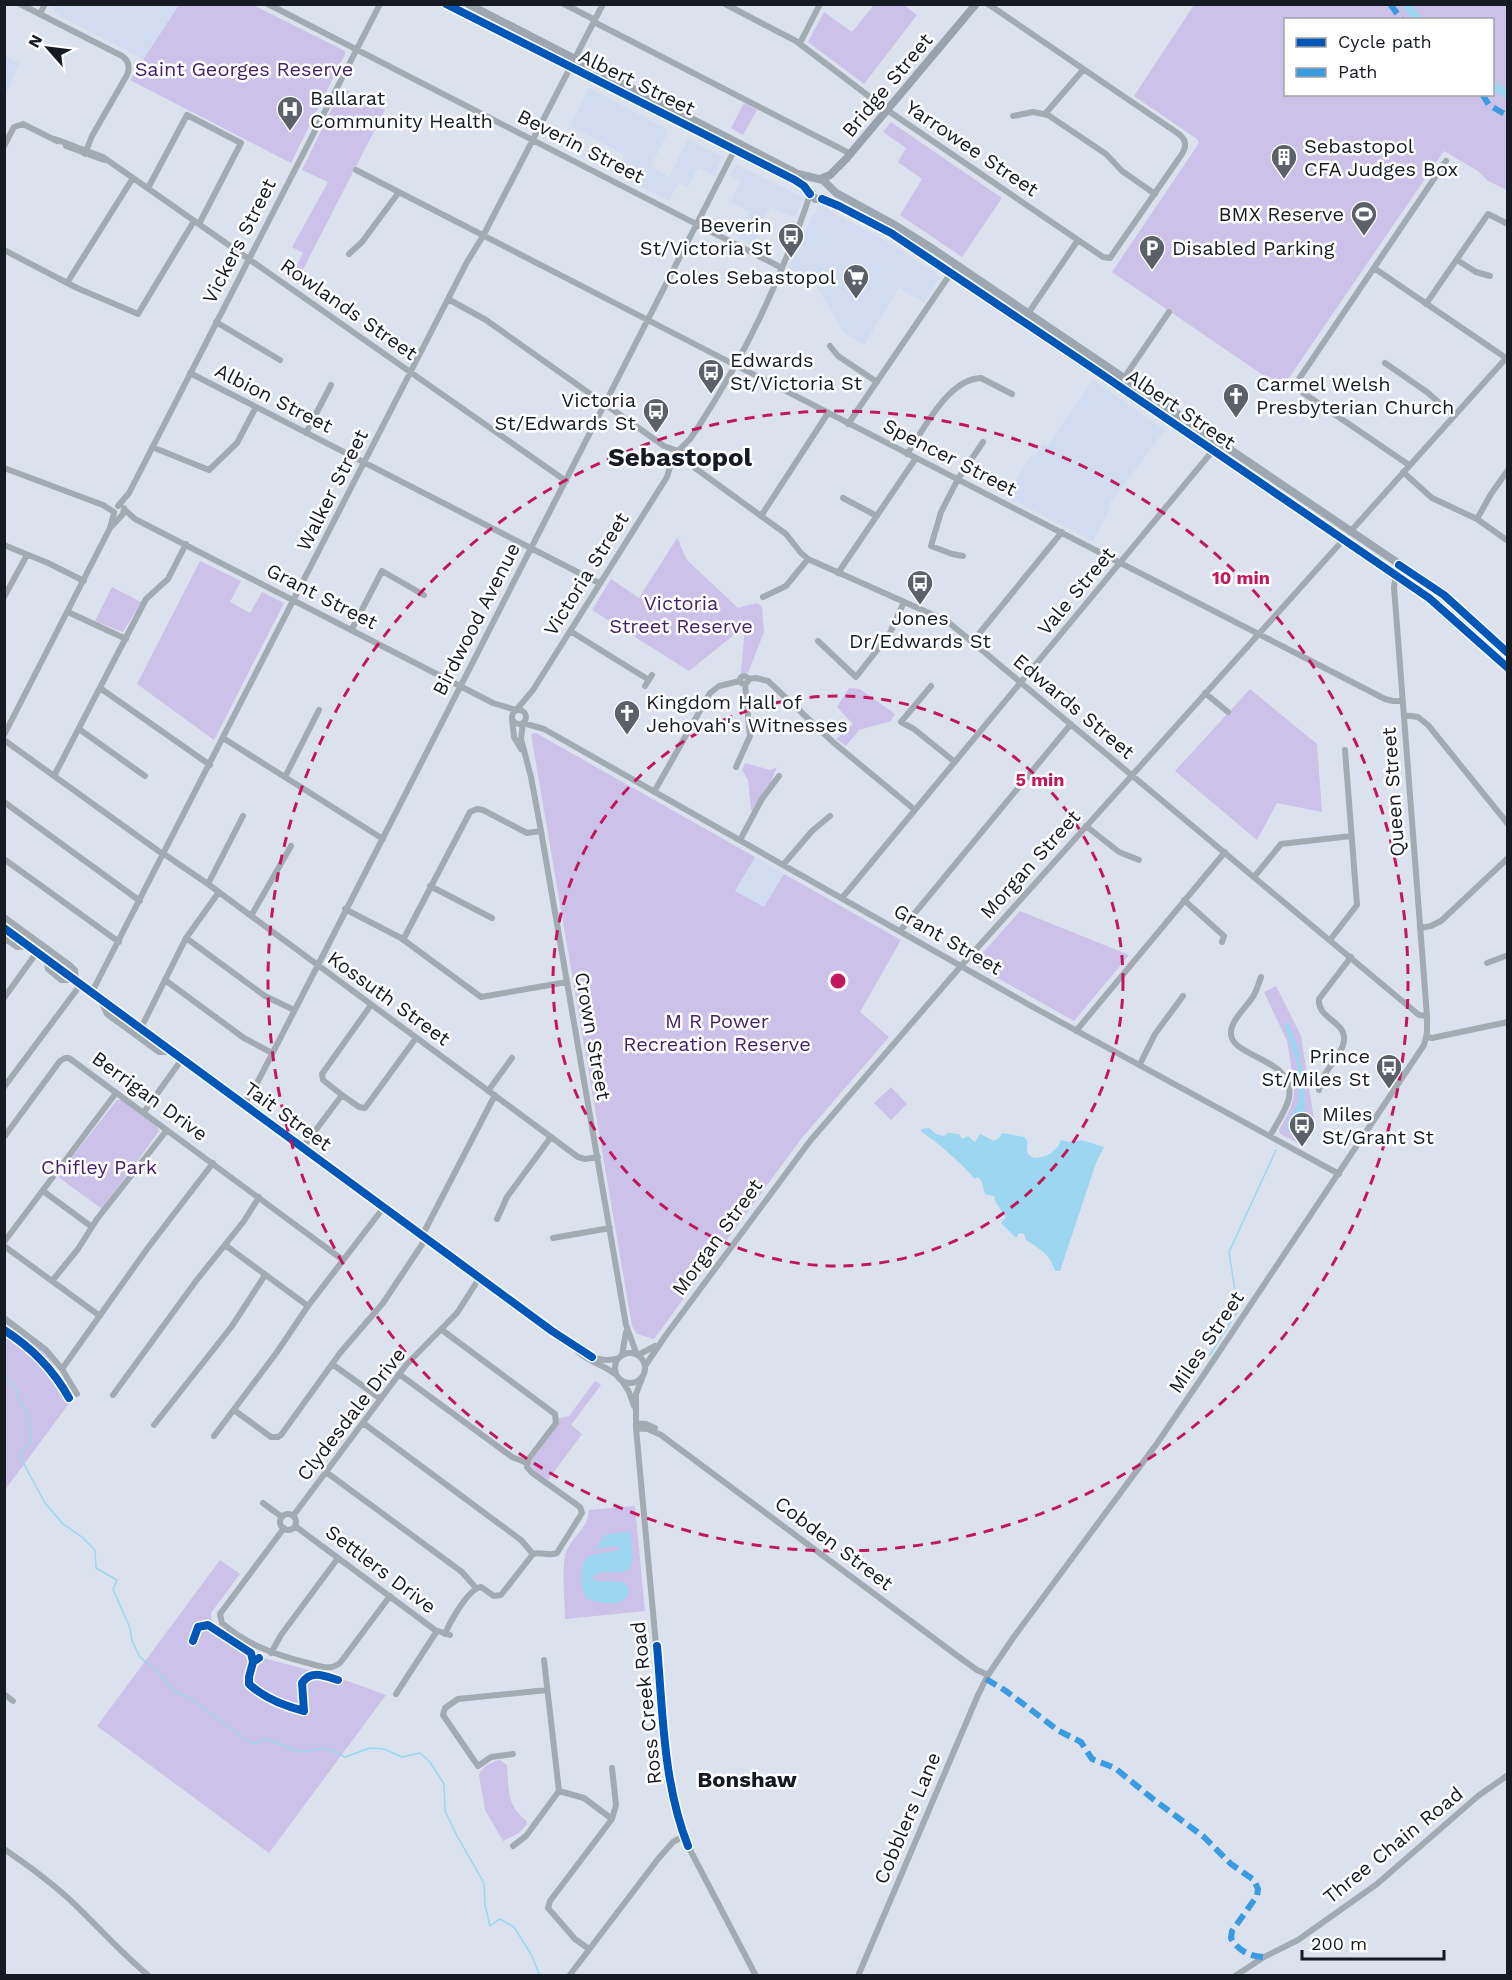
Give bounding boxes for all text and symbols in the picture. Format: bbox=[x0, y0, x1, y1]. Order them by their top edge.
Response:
north arrow bbox=[18, 18, 78, 78]
legend bbox=[1284, 18, 1494, 96]
street label: Bridge Street bbox=[837, 28, 938, 142]
text: N bbox=[24, 31, 46, 51]
text: Cycle path bbox=[1338, 31, 1432, 52]
street label: Albert Street bbox=[575, 44, 700, 121]
park label: Saint Georges Reserve bbox=[135, 57, 353, 81]
text: Path bbox=[1338, 61, 1378, 82]
place label: Ballarat Community Health bbox=[310, 86, 493, 133]
hospital icon: Ballarat Community Health bbox=[275, 94, 305, 132]
street label: Yarrowee Street bbox=[901, 95, 1044, 202]
street label: Beverin Street bbox=[514, 104, 649, 189]
place label: Sebastopol CFA Judges Box bbox=[1304, 134, 1458, 181]
building icon: Sebastopol CFA Judges Box bbox=[1269, 142, 1299, 180]
street label: Vickers Street bbox=[197, 174, 281, 308]
sports icon: BMX Reserve bbox=[1349, 199, 1379, 237]
place label: BMX Reserve bbox=[1219, 202, 1344, 226]
place label: Beverin St/Victoria St bbox=[640, 213, 773, 260]
bus stop icon: Beverin St/Victoria St bbox=[776, 221, 806, 259]
parking icon: Disabled Parking bbox=[1137, 233, 1167, 271]
place label: Disabled Parking bbox=[1172, 236, 1335, 260]
street label: Rowlands Street bbox=[276, 253, 422, 365]
supermarket icon: Coles Sebastopol bbox=[841, 262, 871, 300]
place label: Coles Sebastopol bbox=[665, 265, 836, 289]
place label: Edwards St/Victoria St bbox=[730, 348, 863, 395]
bus stop icon: Edwards St/Victoria St bbox=[696, 357, 726, 395]
street label: Albion Street bbox=[211, 358, 337, 438]
street label: Albert Street bbox=[1122, 364, 1241, 455]
place label: Carmel Welsh Presbyterian Church bbox=[1256, 372, 1454, 419]
church icon: Carmel Welsh Presbyterian Church bbox=[1221, 381, 1251, 419]
place label: Victoria St/Edwards St bbox=[494, 388, 637, 435]
bus stop icon: Victoria St/Edwards St bbox=[641, 396, 671, 434]
street label: Spencer Street bbox=[879, 413, 1021, 501]
street label: Walker Street bbox=[291, 425, 373, 555]
district label: Sebastopol bbox=[608, 442, 753, 472]
street label: Victoria Street bbox=[538, 507, 634, 640]
street label: Birdwood Avenue bbox=[427, 538, 525, 700]
street label: Vale Street bbox=[1032, 542, 1120, 640]
street label: Grant Street bbox=[263, 558, 382, 635]
text: 10 min bbox=[1212, 567, 1270, 588]
bus stop icon: Jones Dr/Edwards St bbox=[905, 568, 935, 606]
park label: Victoria Street Reserve bbox=[609, 591, 753, 638]
place label: Jones Dr/Edwards St bbox=[849, 606, 992, 653]
street label: Edwards Street bbox=[1009, 648, 1140, 764]
place label: Kingdom Hall of Jehovah's Witnesses bbox=[646, 690, 848, 737]
church icon: Kingdom Hall of Jehovah's Witnesses bbox=[612, 698, 642, 736]
street label: Queen Street bbox=[1376, 726, 1409, 858]
text: 5 min bbox=[1016, 769, 1064, 790]
street label: Morgan Street bbox=[975, 804, 1085, 923]
street label: Grant Street bbox=[889, 898, 1007, 980]
street label: Kossuth Street bbox=[323, 946, 455, 1051]
street label: Crown Street bbox=[570, 970, 616, 1102]
centre of rings bbox=[828, 971, 848, 991]
park label: M R Power Recreation Reserve bbox=[623, 1009, 811, 1056]
place label: Prince St/Miles St bbox=[1261, 1044, 1371, 1091]
street label: Berrigan Drive bbox=[87, 1046, 213, 1146]
bus stop icon: Prince St/Miles St bbox=[1374, 1052, 1404, 1090]
street label: Tait Street bbox=[240, 1076, 337, 1156]
place label: Miles St/Grant St bbox=[1322, 1102, 1434, 1149]
bus stop icon: Miles St/Grant St bbox=[1287, 1110, 1317, 1148]
park label: Chifley Park bbox=[41, 1155, 157, 1179]
street label: Morgan Street bbox=[667, 1174, 768, 1300]
street label: Miles Street bbox=[1163, 1286, 1249, 1397]
street label: Clydesdale Drive bbox=[292, 1343, 410, 1485]
street label: Cobden Street bbox=[770, 1491, 898, 1596]
street label: Settlers Drive bbox=[321, 1520, 441, 1618]
street label: Ross Creek Road bbox=[625, 1620, 667, 1786]
street label: Cobblers Lane bbox=[868, 1749, 946, 1887]
district label: Bonshaw bbox=[697, 1767, 797, 1792]
street label: Three Chain Road bbox=[1318, 1781, 1468, 1909]
scale bar bbox=[1302, 1923, 1444, 1961]
text: 200 m bbox=[1311, 1933, 1367, 1954]

